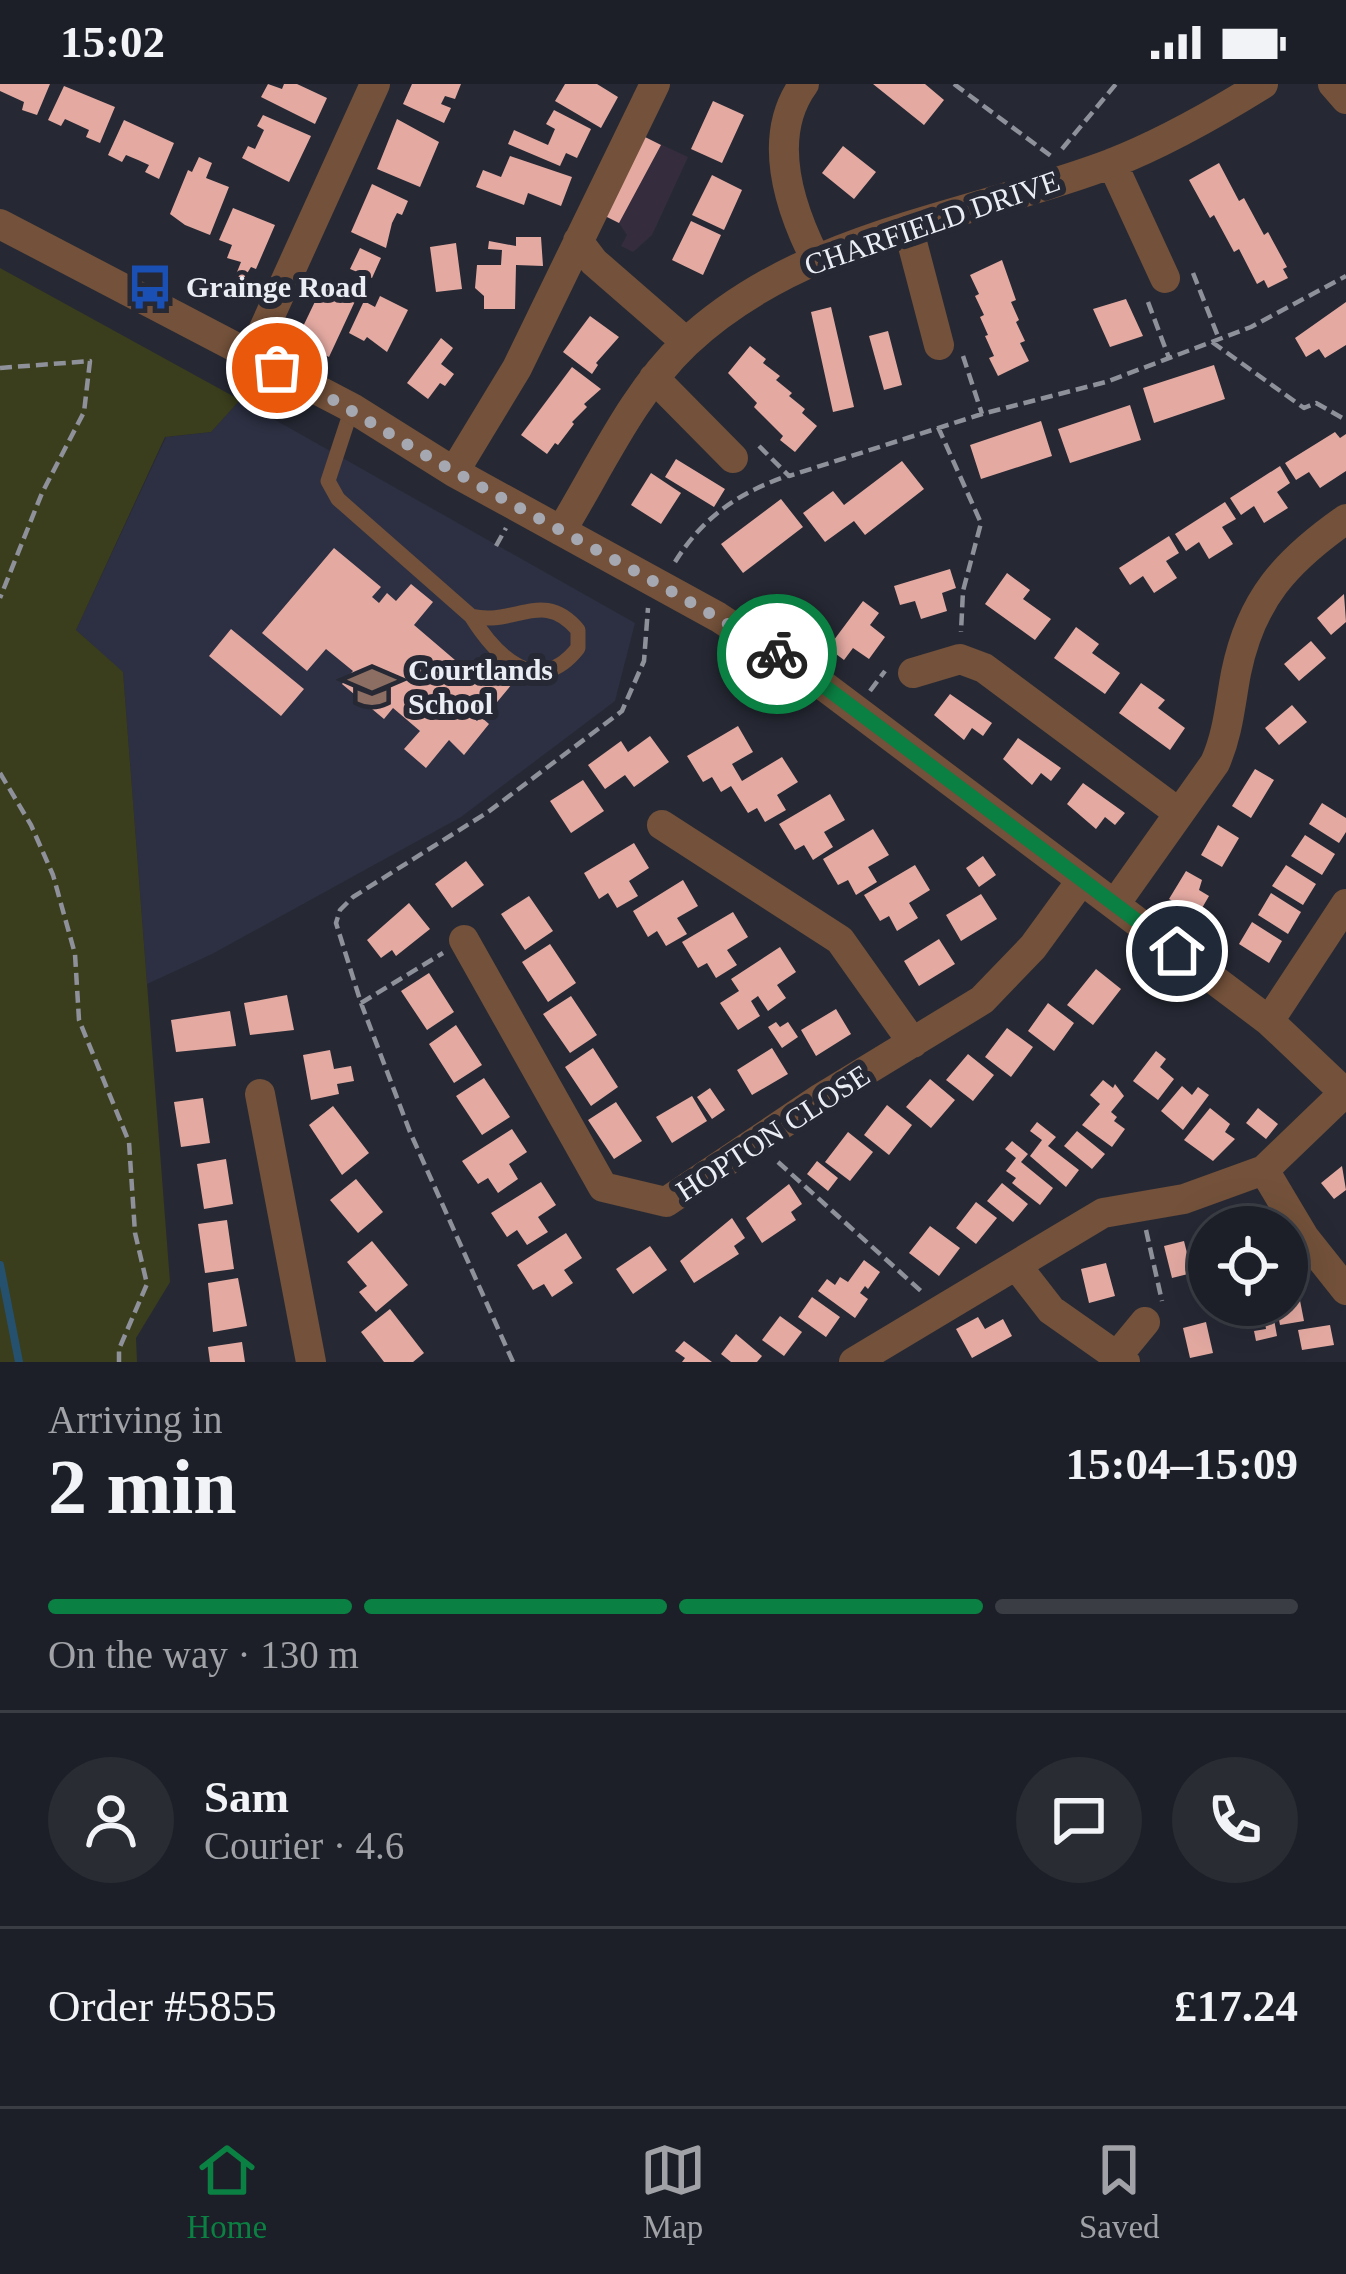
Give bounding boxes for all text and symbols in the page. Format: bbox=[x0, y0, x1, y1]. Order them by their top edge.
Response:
text: 15:02 bbox=[60, 17, 165, 67]
street label: CHARFIELD DRIVE bbox=[800, 163, 1064, 282]
bus stop icon: Grainge Road bbox=[125, 262, 175, 312]
place label: Grainge Road bbox=[186, 270, 367, 303]
pin bbox=[226, 317, 328, 419]
icon: bag bbox=[244, 335, 310, 401]
courier bbox=[717, 594, 837, 714]
icon: bike bbox=[744, 621, 810, 687]
place label: Courtlands School bbox=[408, 653, 553, 720]
school or university icon: Courtlands School bbox=[347, 662, 397, 712]
pin bbox=[1126, 900, 1228, 1002]
icon: home bbox=[1144, 918, 1210, 984]
street label: HOPTON CLOSE bbox=[670, 1058, 875, 1207]
map controls bbox=[1188, 1206, 1308, 1326]
button: locate bbox=[1188, 1206, 1308, 1326]
text: Arriving in bbox=[48, 1398, 222, 1441]
text: 15:04–15:09 bbox=[1066, 1439, 1298, 1489]
text: 2 min bbox=[48, 1443, 237, 1530]
text: On the way · 130 m bbox=[48, 1633, 359, 1676]
button: person bbox=[48, 1757, 174, 1883]
button: chat bbox=[1016, 1757, 1142, 1883]
button: phone bbox=[1172, 1757, 1298, 1883]
text: Sam bbox=[204, 1772, 289, 1822]
text: Courier · 4.6 bbox=[204, 1824, 404, 1867]
text: Order #5855 bbox=[48, 1981, 277, 2031]
text: £17.24 bbox=[1174, 1981, 1298, 2031]
tab: Home bbox=[186, 2137, 267, 2246]
tab: Map bbox=[640, 2137, 706, 2246]
tab: Saved bbox=[1079, 2137, 1160, 2246]

